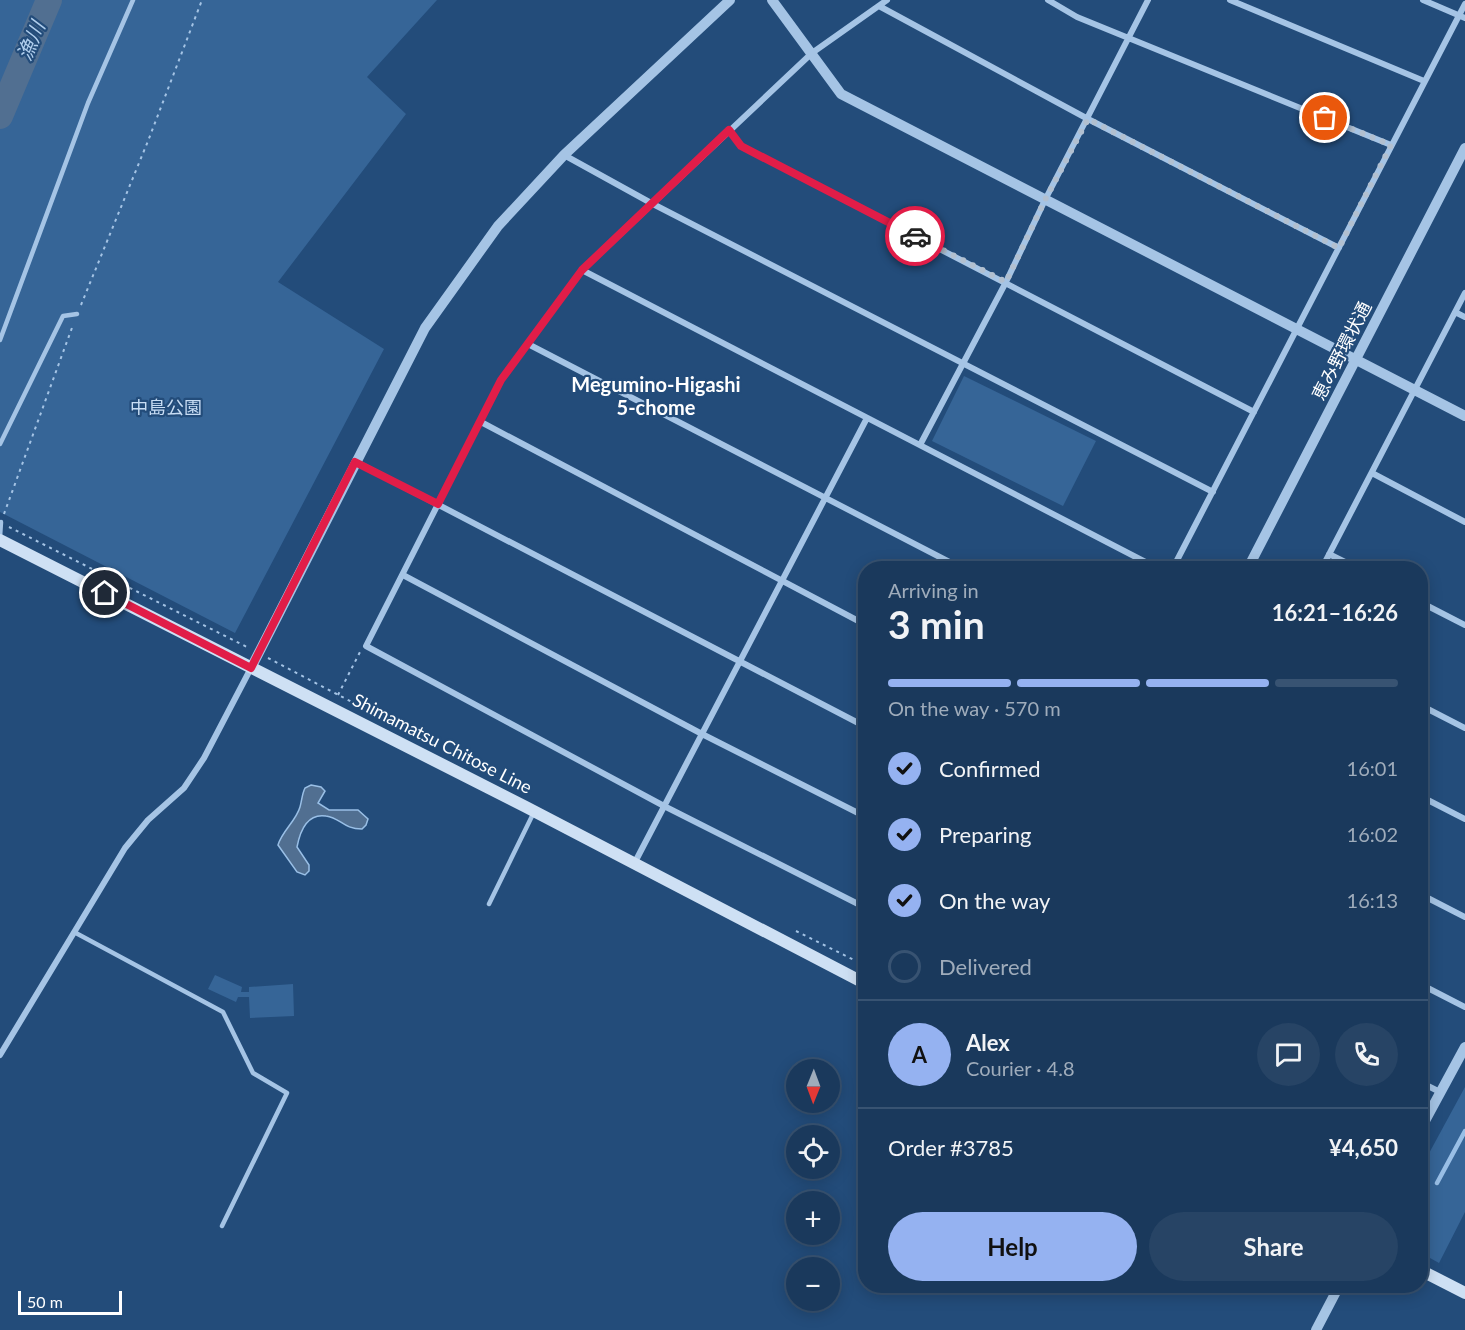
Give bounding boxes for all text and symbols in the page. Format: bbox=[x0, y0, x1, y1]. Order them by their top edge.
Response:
water label: 漁川 bbox=[11, 16, 50, 64]
pin bbox=[1299, 92, 1350, 143]
icon: bag bbox=[1308, 101, 1341, 134]
courier bbox=[885, 206, 945, 266]
icon: car bbox=[899, 220, 932, 253]
street label: 恵み野環状通 bbox=[1307, 297, 1375, 404]
district label: Megumino-Higashi 5-chome bbox=[571, 372, 741, 419]
park label: 中島公園 bbox=[130, 396, 202, 418]
pin bbox=[79, 567, 130, 618]
icon: home bbox=[88, 576, 121, 609]
text: Arriving in bbox=[888, 578, 979, 602]
text: 16:21–16:26 bbox=[1272, 599, 1398, 626]
text: 3 min bbox=[888, 601, 985, 647]
street label: Shimamatsu Chitose Line bbox=[349, 688, 536, 798]
text: On the way · 570 m bbox=[888, 696, 1061, 720]
icon: check bbox=[888, 752, 921, 785]
text: Confirmed bbox=[939, 755, 1041, 782]
text: 16:01 bbox=[1347, 756, 1398, 780]
icon: check bbox=[888, 818, 921, 851]
text: Preparing bbox=[939, 821, 1031, 848]
text: 16:02 bbox=[1347, 822, 1398, 846]
icon: check bbox=[888, 884, 921, 917]
text: On the way bbox=[939, 887, 1050, 914]
text: 16:13 bbox=[1347, 888, 1398, 912]
text: Delivered bbox=[939, 953, 1032, 980]
button: chat bbox=[1257, 1023, 1320, 1086]
button: phone bbox=[1335, 1023, 1398, 1086]
text: Alex bbox=[966, 1029, 1010, 1056]
text: A bbox=[912, 1041, 927, 1068]
text: Courier · 4.8 bbox=[966, 1056, 1075, 1080]
north arrow bbox=[786, 1059, 840, 1113]
map controls bbox=[786, 1059, 840, 1311]
button: locate bbox=[786, 1125, 840, 1179]
text: Order #3785 bbox=[888, 1134, 1014, 1161]
text: ¥4,650 bbox=[1329, 1134, 1398, 1161]
button: + bbox=[786, 1191, 840, 1245]
button: Help bbox=[888, 1212, 1137, 1281]
button: Share bbox=[1149, 1212, 1398, 1281]
button: − bbox=[786, 1257, 840, 1311]
scale bar bbox=[18, 1288, 122, 1316]
text: 50 m bbox=[27, 1292, 63, 1311]

